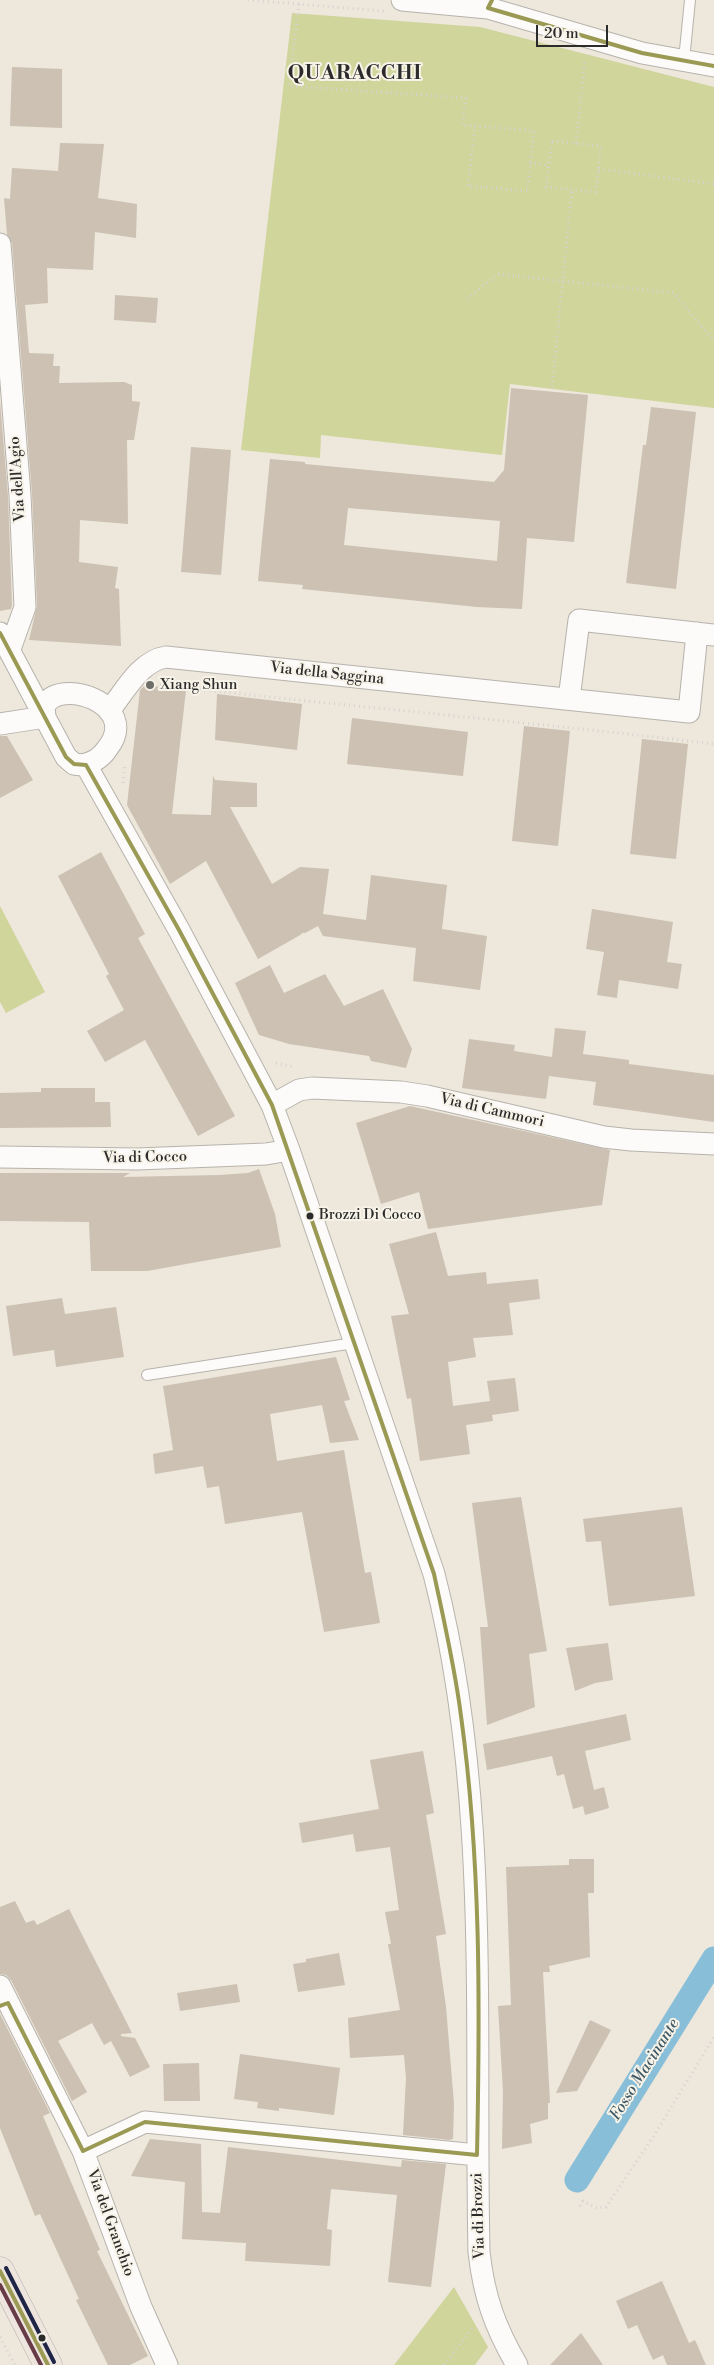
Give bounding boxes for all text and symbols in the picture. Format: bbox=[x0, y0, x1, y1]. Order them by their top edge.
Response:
scale bar bbox=[539, 15, 612, 47]
text: 20 m bbox=[544, 24, 579, 43]
district label: QUARACCHI bbox=[287, 62, 423, 86]
street label: Via dell'Agio bbox=[6, 436, 30, 522]
street label: Via della Saggina bbox=[269, 659, 385, 689]
place label: Xiang Shun bbox=[160, 676, 237, 694]
marker: Xiang Shun bbox=[144, 679, 156, 691]
street label: Via di Cammori bbox=[438, 1090, 546, 1132]
street label: Via di Cocco bbox=[103, 1148, 187, 1168]
place label: Brozzi Di Cocco bbox=[319, 1208, 421, 1224]
marker: Brozzi Di Cocco bbox=[305, 1211, 315, 1221]
water label: Fosso Macinante bbox=[606, 2016, 684, 2124]
street label: Via del Granchio bbox=[82, 2167, 138, 2279]
street label: Via di Brozzi bbox=[468, 2172, 490, 2260]
unlabelled marker bbox=[37, 2333, 47, 2343]

